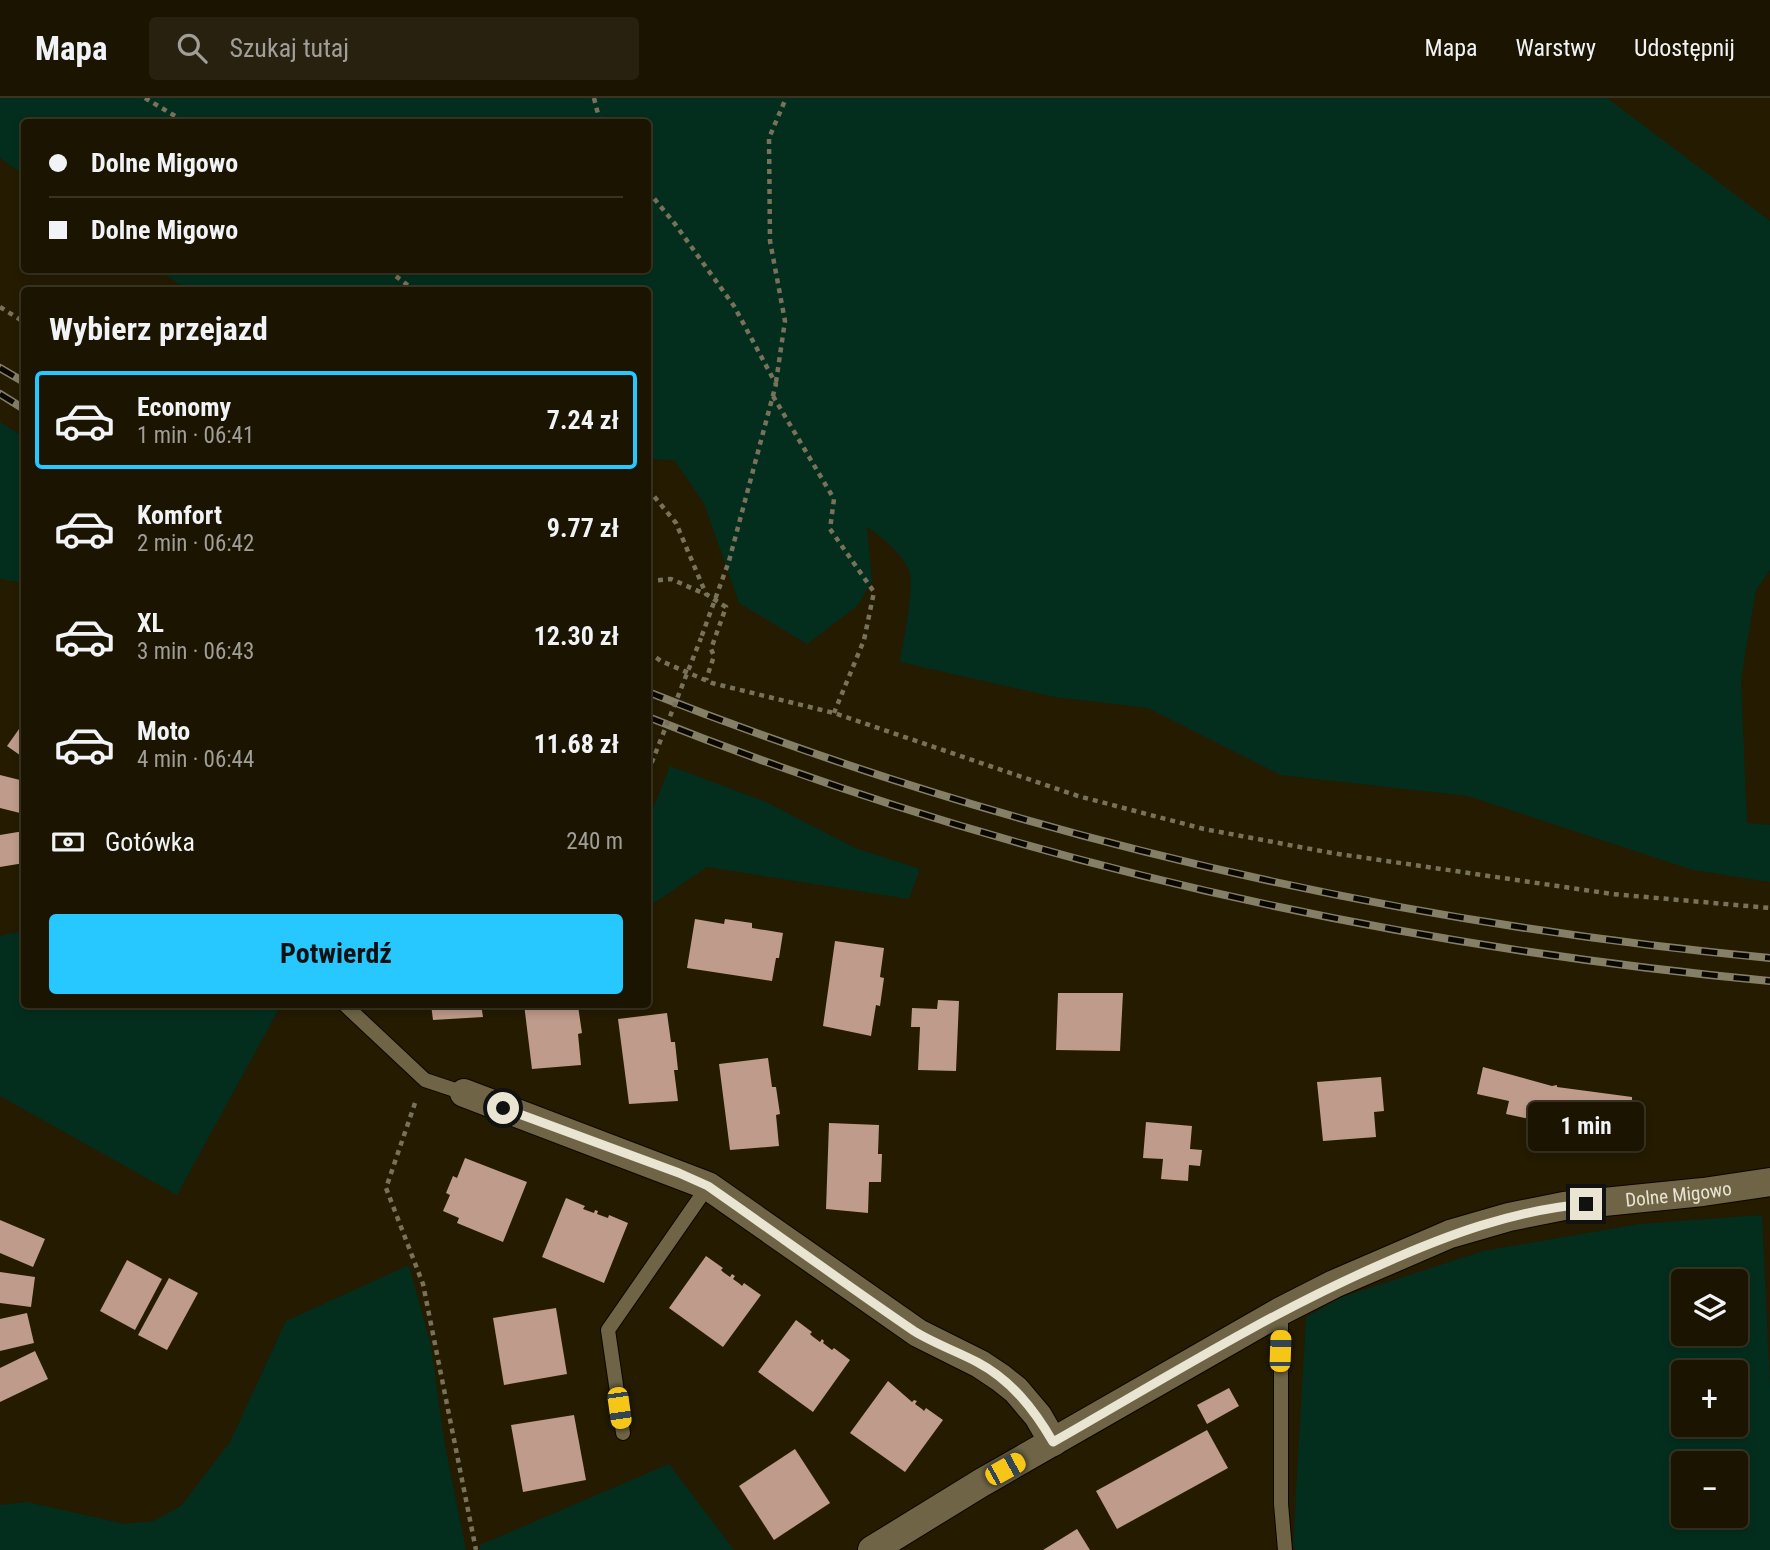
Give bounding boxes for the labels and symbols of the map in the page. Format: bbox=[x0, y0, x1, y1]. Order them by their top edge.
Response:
route start bbox=[487, 1092, 519, 1124]
callout: 1 min bbox=[1528, 1102, 1644, 1152]
street label: Dolne Migowo bbox=[1624, 1176, 1733, 1211]
route end bbox=[1570, 1188, 1602, 1220]
car bbox=[1269, 1330, 1292, 1372]
car bbox=[606, 1386, 633, 1430]
car bbox=[982, 1450, 1029, 1488]

